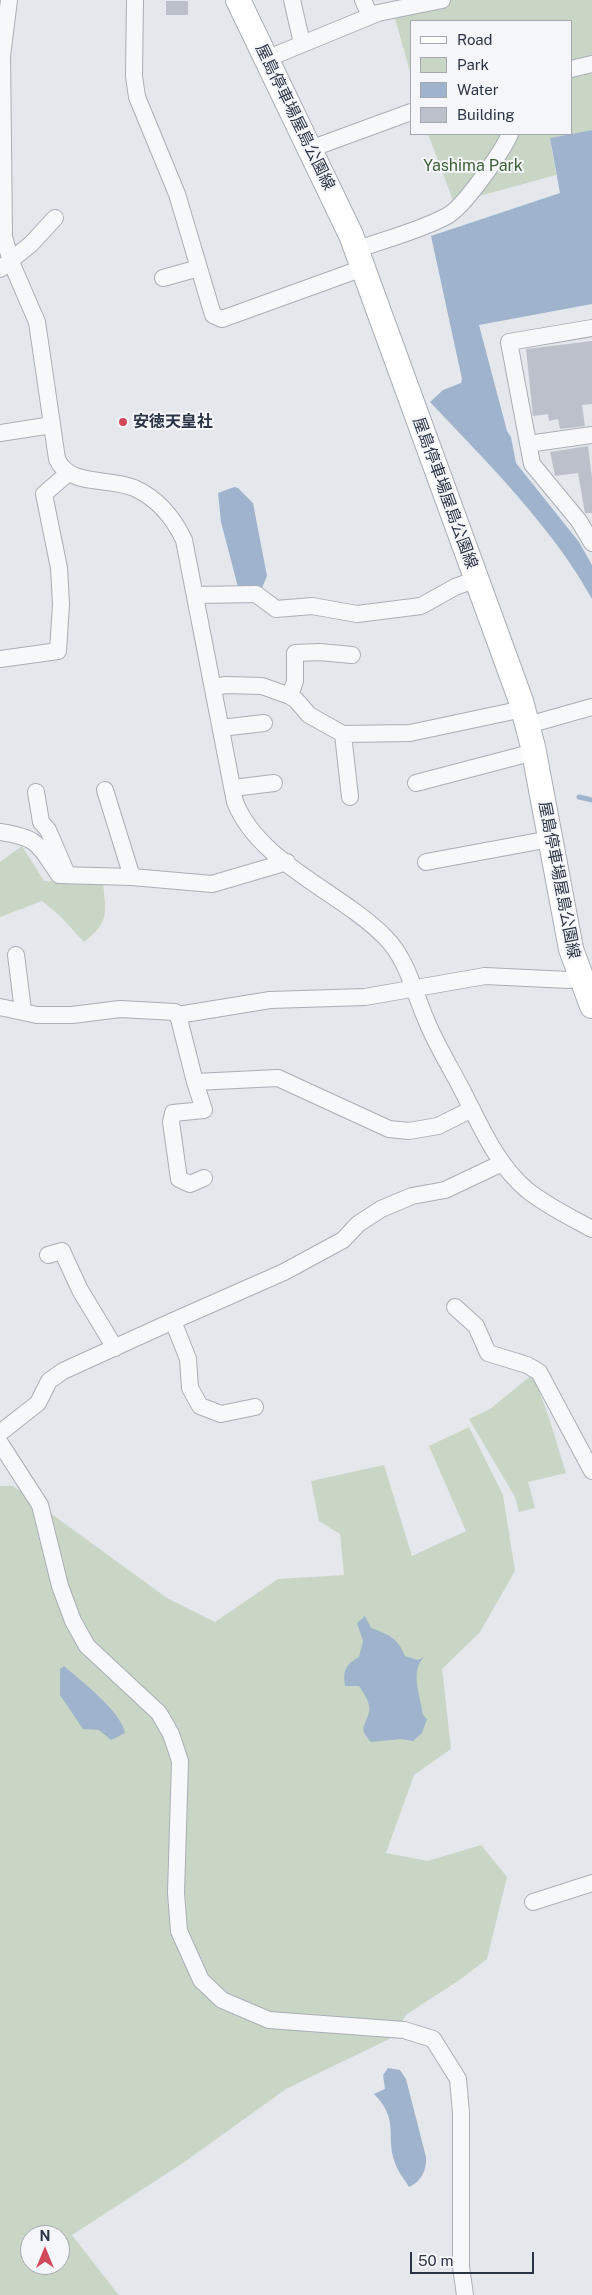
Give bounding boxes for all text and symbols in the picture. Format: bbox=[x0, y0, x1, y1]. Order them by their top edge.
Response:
legend bbox=[410, 20, 572, 135]
text: Road bbox=[457, 31, 493, 48]
street label: 屋島停車場屋島公園線 bbox=[251, 41, 339, 193]
text: Park bbox=[457, 56, 489, 73]
text: Water bbox=[457, 81, 499, 98]
text: Building bbox=[457, 106, 515, 123]
park label: Yashima Park bbox=[423, 156, 523, 176]
place label: 安徳天皇社 bbox=[133, 412, 213, 432]
street label: 屋島停車場屋島公園線 bbox=[409, 415, 481, 571]
marker: 安徳天皇社 bbox=[117, 416, 129, 428]
street label: 屋島停車場屋島公園線 bbox=[534, 800, 584, 960]
north arrow bbox=[20, 2225, 70, 2275]
text: N bbox=[40, 2228, 50, 2244]
scale bar bbox=[412, 2242, 536, 2274]
text: 50 m bbox=[418, 2252, 453, 2269]

